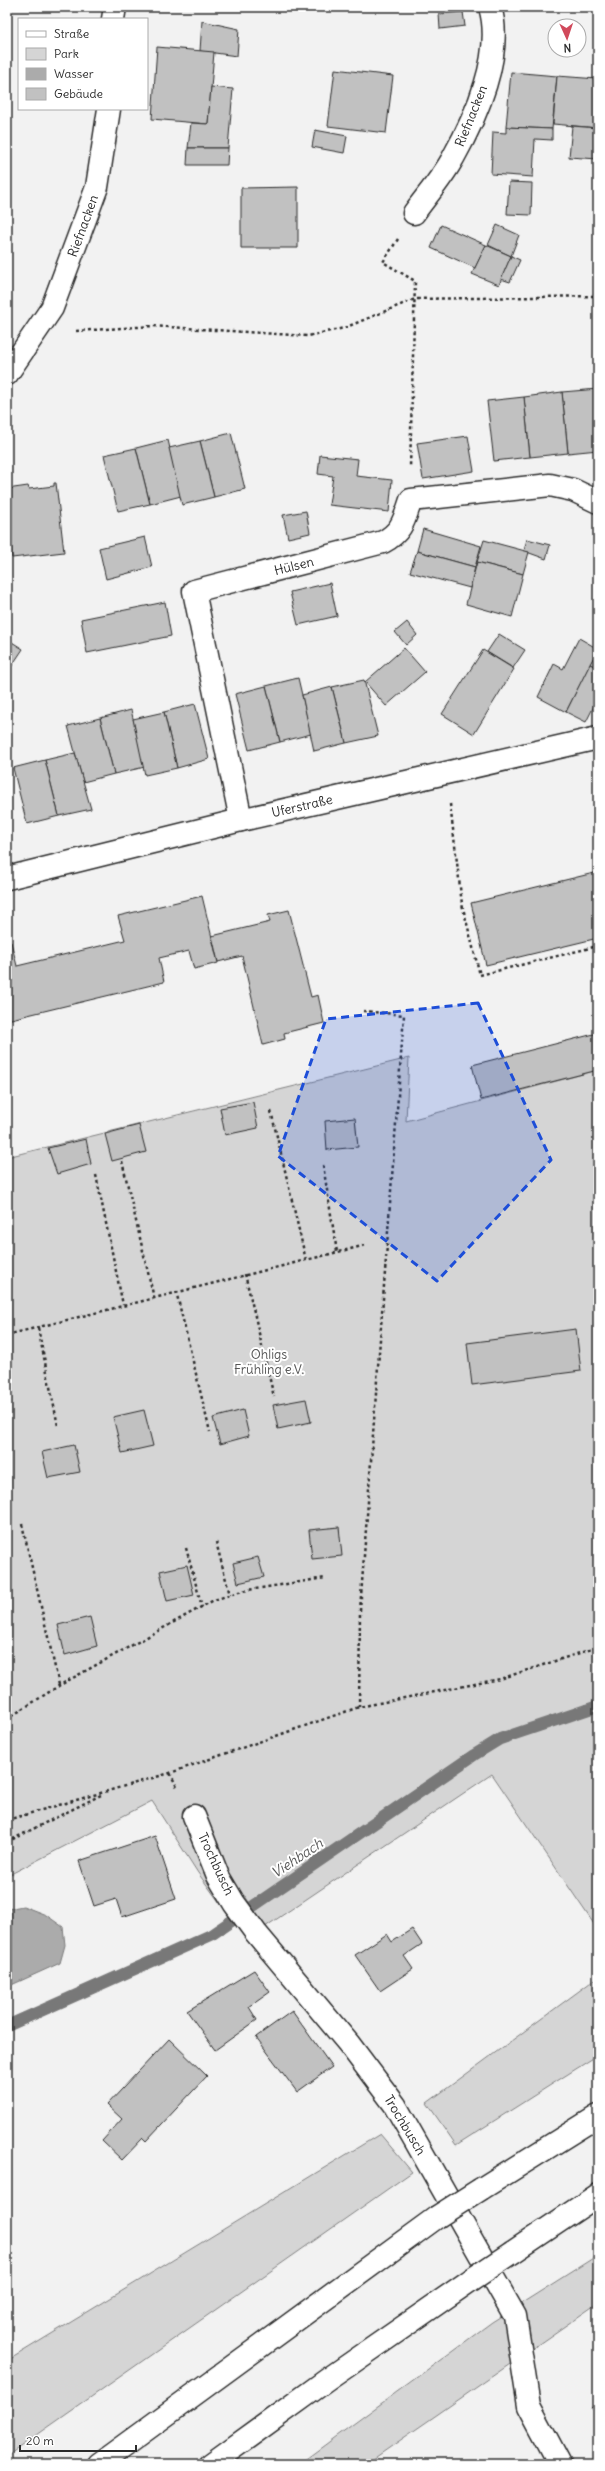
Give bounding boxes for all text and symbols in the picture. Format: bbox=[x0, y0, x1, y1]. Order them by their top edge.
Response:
legend bbox=[18, 18, 148, 110]
north arrow bbox=[547, 18, 587, 58]
text: Straße bbox=[54, 26, 89, 41]
text: N bbox=[563, 41, 572, 55]
text: Park bbox=[54, 46, 79, 61]
text: Wasser bbox=[54, 66, 94, 81]
street label: Riefnacken bbox=[451, 82, 491, 149]
text: Gebäude bbox=[54, 86, 103, 101]
street label: Riefnacken bbox=[64, 192, 102, 259]
street label: Hülsen bbox=[272, 553, 316, 579]
street label: Uferstraße bbox=[270, 791, 334, 821]
park label: Ohligs Frühling e.V. bbox=[234, 1346, 304, 1378]
street label: Trochbusch bbox=[194, 1830, 238, 1899]
water label: Viehbach bbox=[268, 1834, 327, 1882]
street label: Trochbusch bbox=[380, 2092, 430, 2159]
scale bar bbox=[20, 2427, 136, 2453]
text: 20 m bbox=[26, 2433, 54, 2448]

